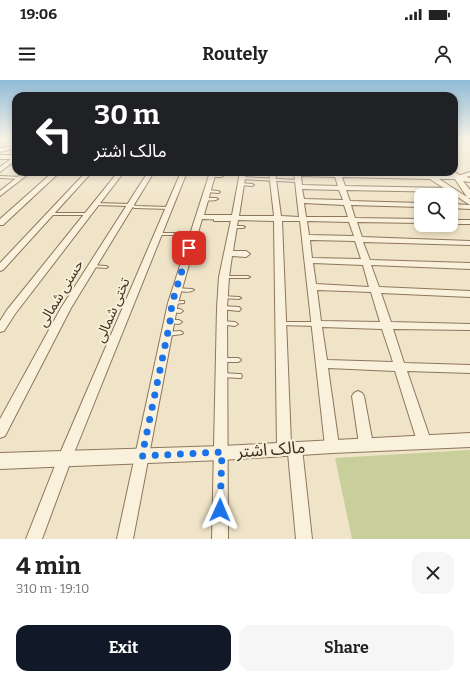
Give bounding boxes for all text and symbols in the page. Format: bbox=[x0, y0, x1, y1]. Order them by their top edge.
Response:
text: 19:06 bbox=[20, 5, 57, 23]
icon: menu bbox=[16, 43, 38, 65]
text: Routely bbox=[202, 43, 268, 65]
icon: person bbox=[432, 43, 454, 65]
text: 30 m bbox=[94, 98, 160, 131]
icon: left bbox=[28, 108, 80, 160]
text: مالک اشتر bbox=[94, 140, 167, 162]
map controls bbox=[414, 188, 458, 232]
button: search bbox=[414, 188, 458, 232]
pin bbox=[172, 231, 206, 265]
icon: arrive bbox=[178, 237, 200, 259]
street label: حسنی شمالی bbox=[34, 257, 87, 330]
street label: تختی شمالی bbox=[91, 275, 134, 345]
street label: مالک اشتر bbox=[235, 437, 306, 462]
position arrow bbox=[199, 489, 241, 531]
text: 4 min bbox=[16, 552, 81, 580]
button: close bbox=[412, 552, 454, 594]
text: 310 m · 19:10 bbox=[16, 581, 89, 596]
button: Exit bbox=[16, 625, 231, 671]
button: Share bbox=[239, 625, 454, 671]

